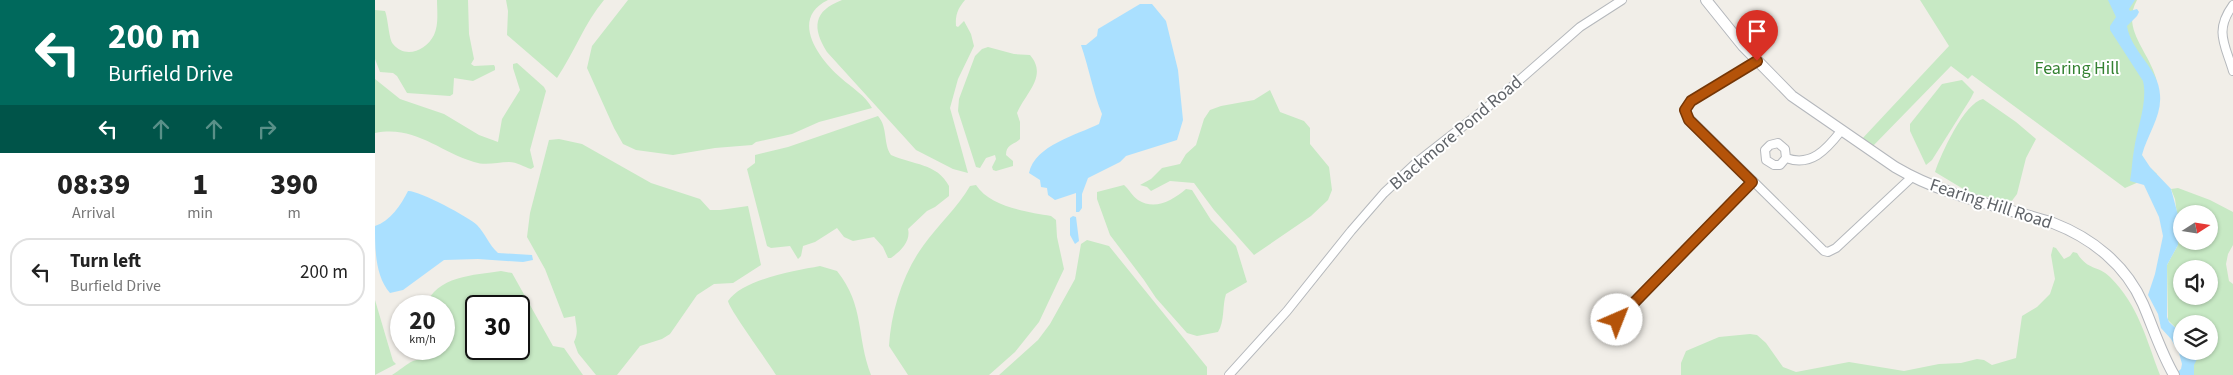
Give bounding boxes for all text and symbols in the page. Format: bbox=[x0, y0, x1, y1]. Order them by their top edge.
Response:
pin bbox=[1736, 10, 1778, 61]
text: 200 m bbox=[108, 12, 200, 62]
icon: arrive bbox=[1743, 17, 1771, 45]
icon: left bbox=[25, 20, 90, 85]
park label: Fearing Hill bbox=[2035, 56, 2119, 81]
text: Burfield Drive bbox=[108, 58, 233, 90]
street label: Blackmore Pond Road bbox=[1384, 70, 1528, 196]
icon: left bbox=[94, 115, 122, 143]
icon: ahead bbox=[147, 115, 175, 143]
icon: ahead bbox=[200, 115, 228, 143]
icon: right bbox=[253, 115, 281, 143]
text: 08:39 bbox=[57, 163, 130, 206]
text: 1 bbox=[192, 163, 208, 206]
text: 390 bbox=[270, 163, 318, 206]
street label: Fearing Hill Road bbox=[1927, 172, 2055, 236]
text: Arrival bbox=[72, 202, 115, 224]
text: min bbox=[187, 202, 213, 224]
text: m bbox=[287, 202, 301, 224]
north arrow bbox=[2173, 205, 2217, 250]
map controls bbox=[2173, 205, 2218, 360]
text: Turn left bbox=[70, 248, 141, 275]
icon: left bbox=[27, 258, 55, 286]
text: 200 m bbox=[300, 259, 348, 286]
button: sound bbox=[2173, 260, 2218, 305]
text: Burfield Drive bbox=[70, 275, 161, 297]
position arrow bbox=[1590, 293, 1642, 345]
speed limit sign: 30 bbox=[465, 295, 530, 360]
text: 20 bbox=[409, 303, 436, 339]
button: layers bbox=[2173, 315, 2218, 360]
text: km/h bbox=[409, 331, 436, 348]

